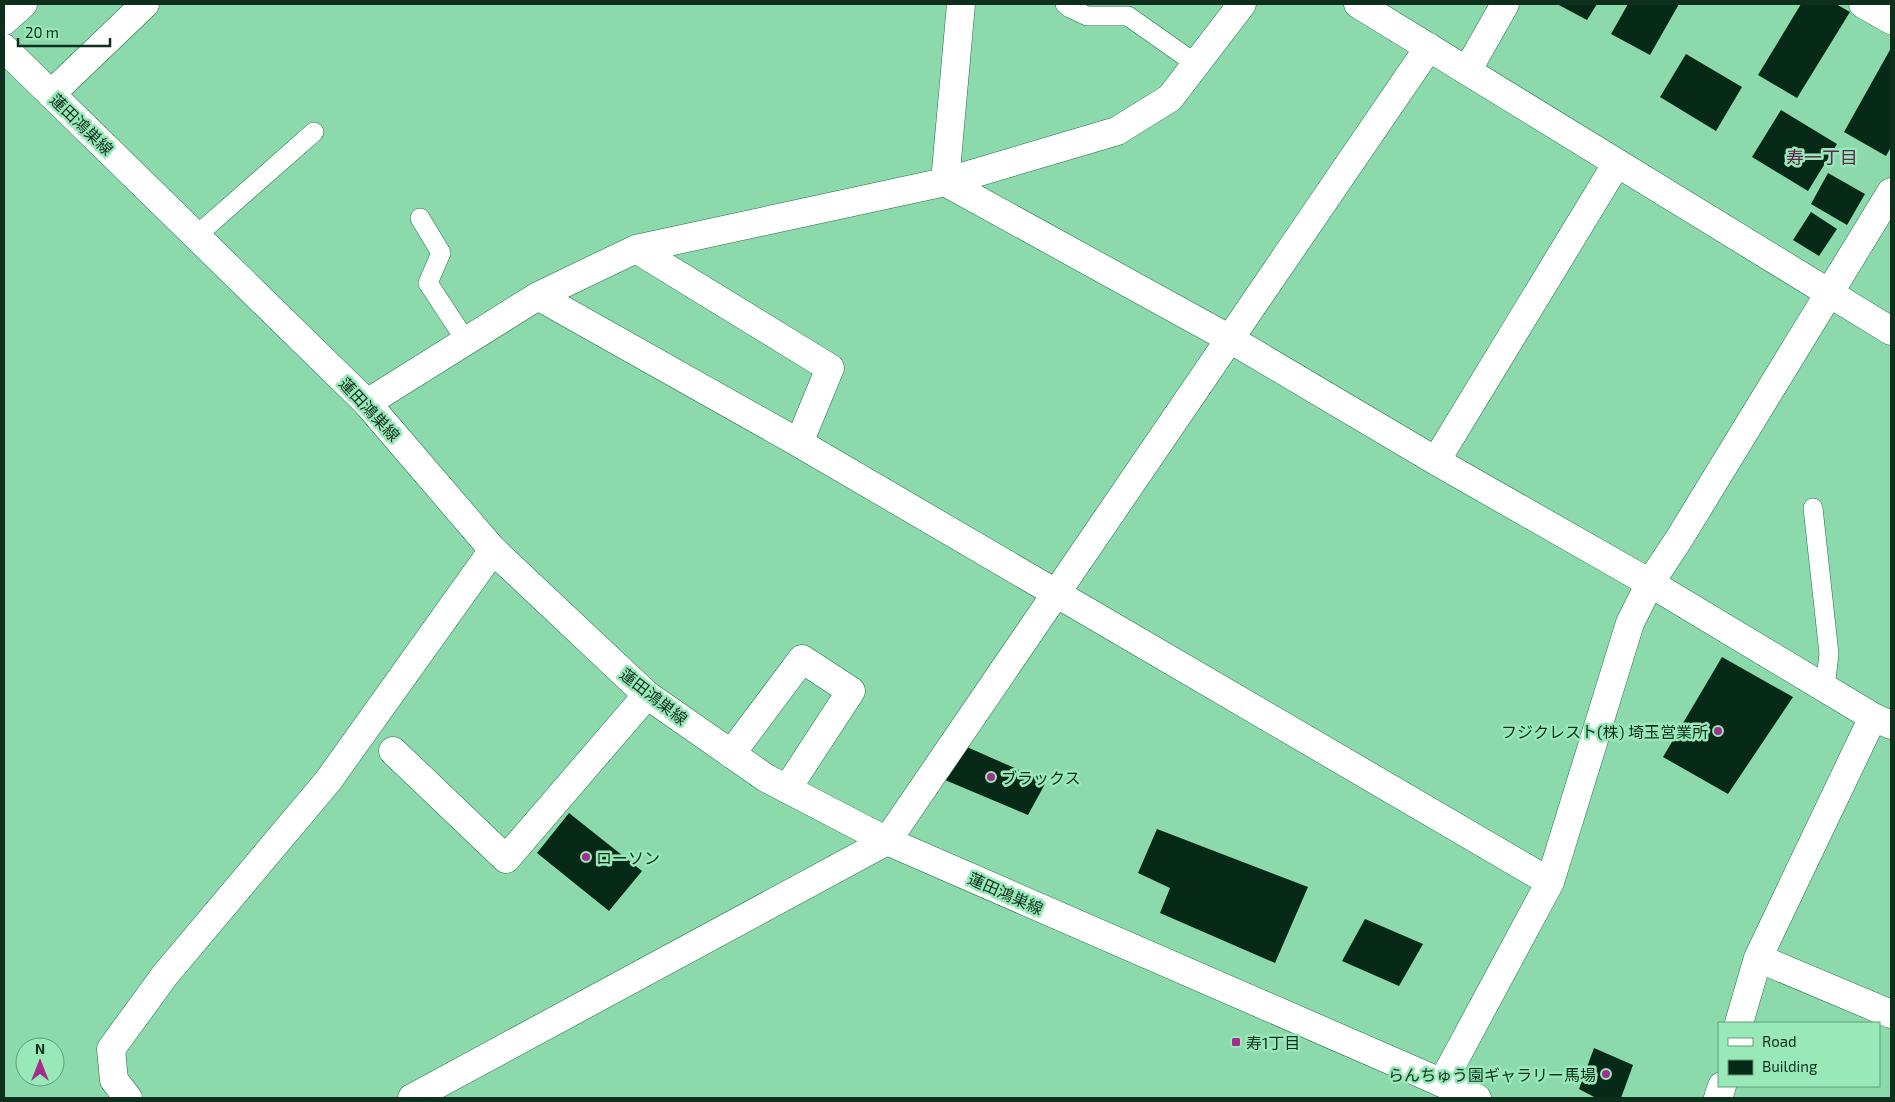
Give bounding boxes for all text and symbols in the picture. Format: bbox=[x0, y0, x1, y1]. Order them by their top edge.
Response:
scale bar bbox=[18, 15, 110, 47]
text: 20 m bbox=[25, 23, 59, 41]
street label: 蓮田鴻巣線 bbox=[47, 89, 117, 159]
district label: 寿一丁目 bbox=[1786, 146, 1858, 168]
street label: 蓮田鴻巣線 bbox=[336, 373, 404, 445]
street label: 蓮田鴻巣線 bbox=[617, 664, 691, 728]
place label: フジクレスト(株) 埼玉営業所 bbox=[1501, 722, 1708, 741]
marker: フジクレスト(株) 埼玉営業所 bbox=[1712, 725, 1724, 737]
place label: ブラックス bbox=[1001, 768, 1081, 787]
marker: ブラックス bbox=[985, 771, 997, 783]
place label: ローソン bbox=[596, 848, 660, 867]
marker: ローソン bbox=[580, 851, 592, 863]
street label: 蓮田鴻巣線 bbox=[966, 868, 1046, 918]
legend bbox=[1718, 1022, 1880, 1087]
text: Road bbox=[1762, 1032, 1797, 1050]
place label: 寿1丁目 bbox=[1246, 1033, 1300, 1052]
marker: 寿1丁目 bbox=[1230, 1036, 1242, 1048]
north arrow bbox=[15, 1037, 65, 1087]
text: N bbox=[35, 1040, 45, 1057]
text: Building bbox=[1762, 1057, 1818, 1075]
place label: らんちゅう園ギャラリー馬場 bbox=[1388, 1065, 1596, 1084]
marker: らんちゅう園ギャラリー馬場 bbox=[1600, 1068, 1612, 1080]

